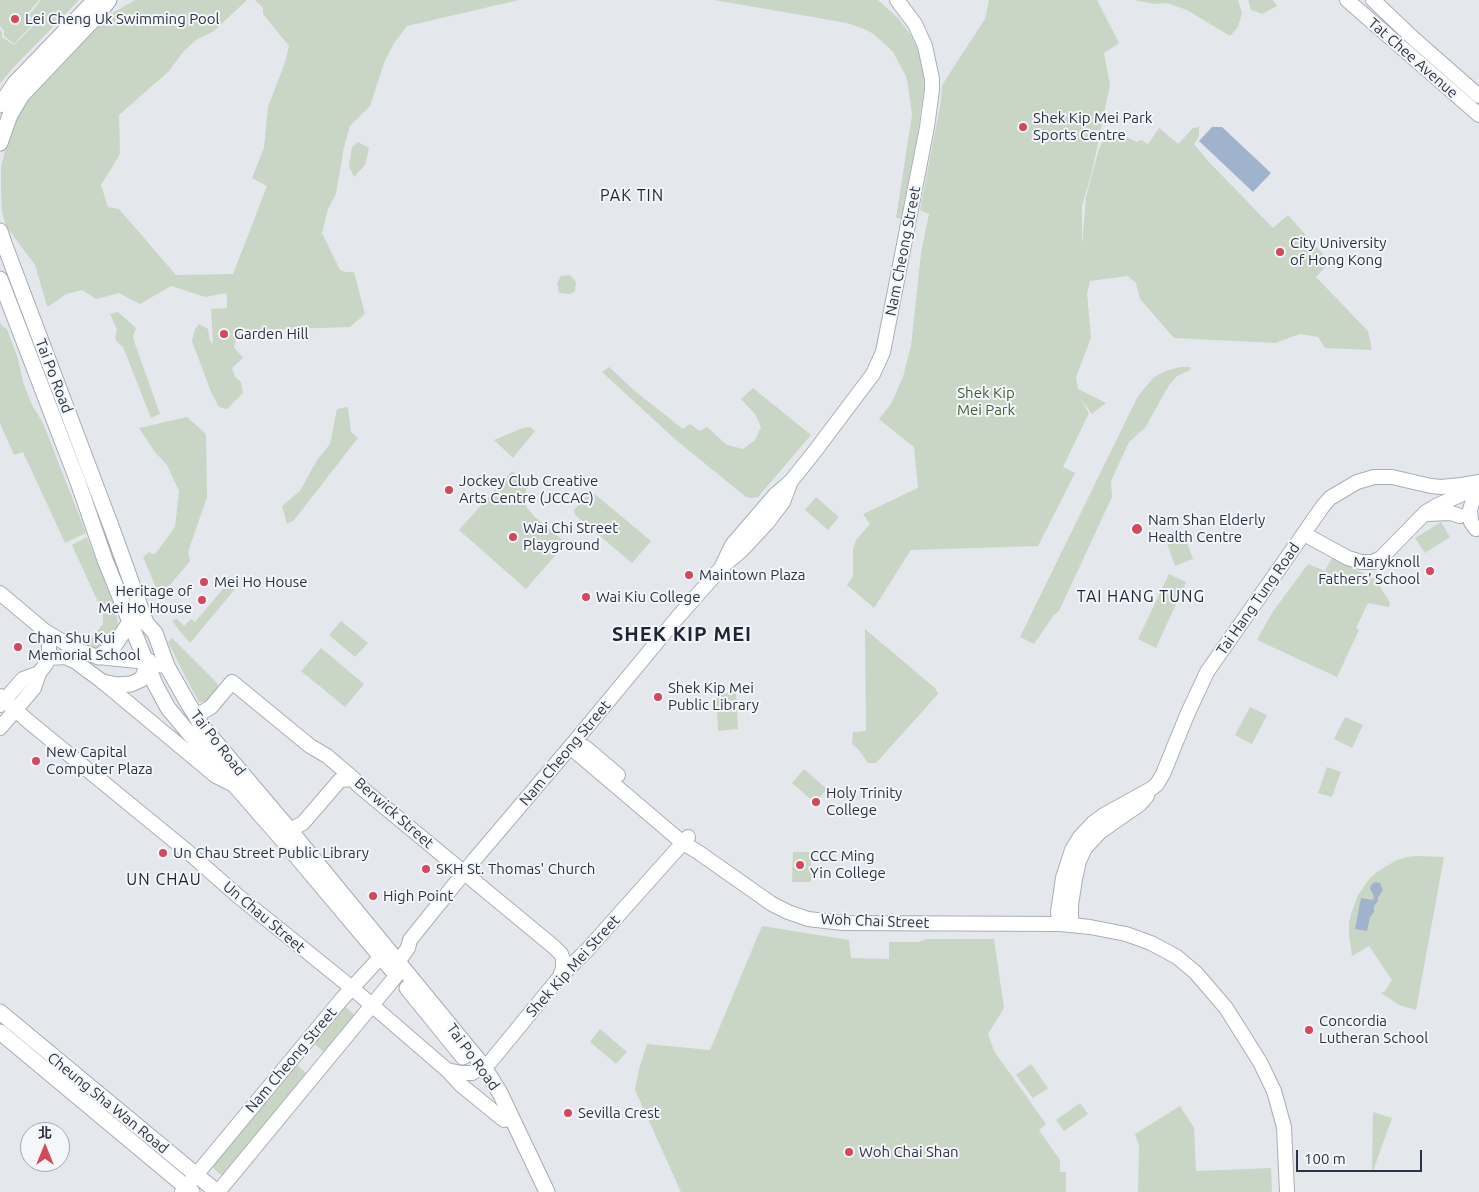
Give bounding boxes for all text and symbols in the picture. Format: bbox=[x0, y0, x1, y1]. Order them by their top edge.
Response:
place label: Lei Cheng Uk Swimming Pool bbox=[25, 10, 219, 28]
marker: Lei Cheng Uk Swimming Pool bbox=[9, 13, 21, 25]
street label: Tat Chee Avenue bbox=[1364, 14, 1462, 102]
place label: Shek Kip Mei Park Sports Centre bbox=[1033, 109, 1152, 144]
marker: Shek Kip Mei Park Sports Centre bbox=[1017, 121, 1029, 133]
street label: Nam Cheong Street bbox=[882, 184, 924, 318]
district label: PAK TIN bbox=[599, 186, 665, 206]
place label: City University of Hong Kong bbox=[1290, 234, 1386, 269]
marker: City University of Hong Kong bbox=[1274, 246, 1286, 258]
place label: Garden Hill bbox=[234, 325, 308, 343]
marker: Garden Hill bbox=[218, 328, 230, 340]
street label: Tai Po Road bbox=[32, 336, 76, 416]
park label: Shek Kip Mei Park bbox=[957, 384, 1015, 419]
place label: Jockey Club Creative Arts Centre (JCCAC) bbox=[459, 472, 598, 507]
marker: Jockey Club Creative Arts Centre (JCCAC) bbox=[443, 484, 455, 496]
place label: Nam Shan Elderly Health Centre bbox=[1148, 511, 1265, 546]
place label: Wai Chi Street Playground bbox=[523, 519, 618, 554]
marker: Nam Shan Elderly Health Centre bbox=[1130, 522, 1144, 536]
marker: Wai Chi Street Playground bbox=[507, 531, 519, 543]
street label: Tai Hang Tung Road bbox=[1212, 539, 1304, 659]
place label: Maryknoll Fathers' School bbox=[1318, 553, 1420, 588]
marker: Maryknoll Fathers' School bbox=[1424, 565, 1436, 577]
place label: Maintown Plaza bbox=[699, 566, 805, 584]
marker: Maintown Plaza bbox=[683, 569, 695, 581]
place label: Mei Ho House bbox=[214, 573, 308, 591]
marker: Mei Ho House bbox=[198, 576, 210, 588]
place label: Heritage of Mei Ho House bbox=[98, 582, 192, 617]
district label: TAI HANG TUNG bbox=[1075, 587, 1207, 607]
place label: Wai Kiu College bbox=[596, 588, 700, 606]
marker: Wai Kiu College bbox=[580, 591, 592, 603]
marker: Heritage of Mei Ho House bbox=[196, 594, 208, 606]
district label: SHEK KIP MEI bbox=[610, 622, 754, 646]
place label: Chan Shu Kui Memorial School bbox=[28, 629, 140, 664]
marker: Chan Shu Kui Memorial School bbox=[12, 641, 24, 653]
place label: Shek Kip Mei Public Library bbox=[668, 679, 759, 714]
marker: Shek Kip Mei Public Library bbox=[652, 691, 664, 703]
street label: Nam Cheong Street bbox=[516, 697, 614, 809]
street label: Tai Po Road bbox=[187, 707, 249, 779]
place label: New Capital Computer Plaza bbox=[46, 743, 153, 778]
marker: New Capital Computer Plaza bbox=[30, 755, 42, 767]
street label: Berwick Street bbox=[351, 774, 437, 852]
place label: Holy Trinity College bbox=[826, 784, 902, 819]
marker: Holy Trinity College bbox=[810, 796, 822, 808]
place label: Un Chau Street Public Library bbox=[173, 844, 369, 862]
marker: Un Chau Street Public Library bbox=[157, 847, 169, 859]
place label: CCC Ming Yin College bbox=[810, 847, 886, 882]
marker: CCC Ming Yin College bbox=[794, 859, 806, 871]
place label: SKH St. Thomas' Church bbox=[436, 860, 595, 878]
marker: SKH St. Thomas' Church bbox=[420, 863, 432, 875]
district label: UN CHAU bbox=[125, 870, 203, 890]
street label: Un Chau Street bbox=[219, 877, 309, 957]
place label: High Point bbox=[383, 887, 453, 905]
marker: High Point bbox=[367, 890, 379, 902]
street label: Woh Chai Street bbox=[820, 910, 930, 932]
street label: Shek Kip Mei Street bbox=[522, 911, 624, 1021]
street label: Nam Cheong Street bbox=[242, 1004, 340, 1116]
place label: Concordia Lutheran School bbox=[1319, 1012, 1428, 1047]
street label: Tai Po Road bbox=[443, 1020, 503, 1094]
marker: Concordia Lutheran School bbox=[1303, 1024, 1315, 1036]
street label: Cheung Sha Wan Road bbox=[44, 1049, 172, 1157]
place label: Sevilla Crest bbox=[578, 1104, 660, 1122]
marker: Sevilla Crest bbox=[562, 1107, 574, 1119]
north arrow bbox=[20, 1122, 70, 1172]
text: 北 bbox=[38, 1125, 52, 1141]
scale bar bbox=[1299, 1140, 1425, 1172]
place label: Woh Chai Shan bbox=[859, 1143, 959, 1161]
marker: Woh Chai Shan bbox=[843, 1146, 855, 1158]
text: 100 m bbox=[1304, 1150, 1346, 1167]

